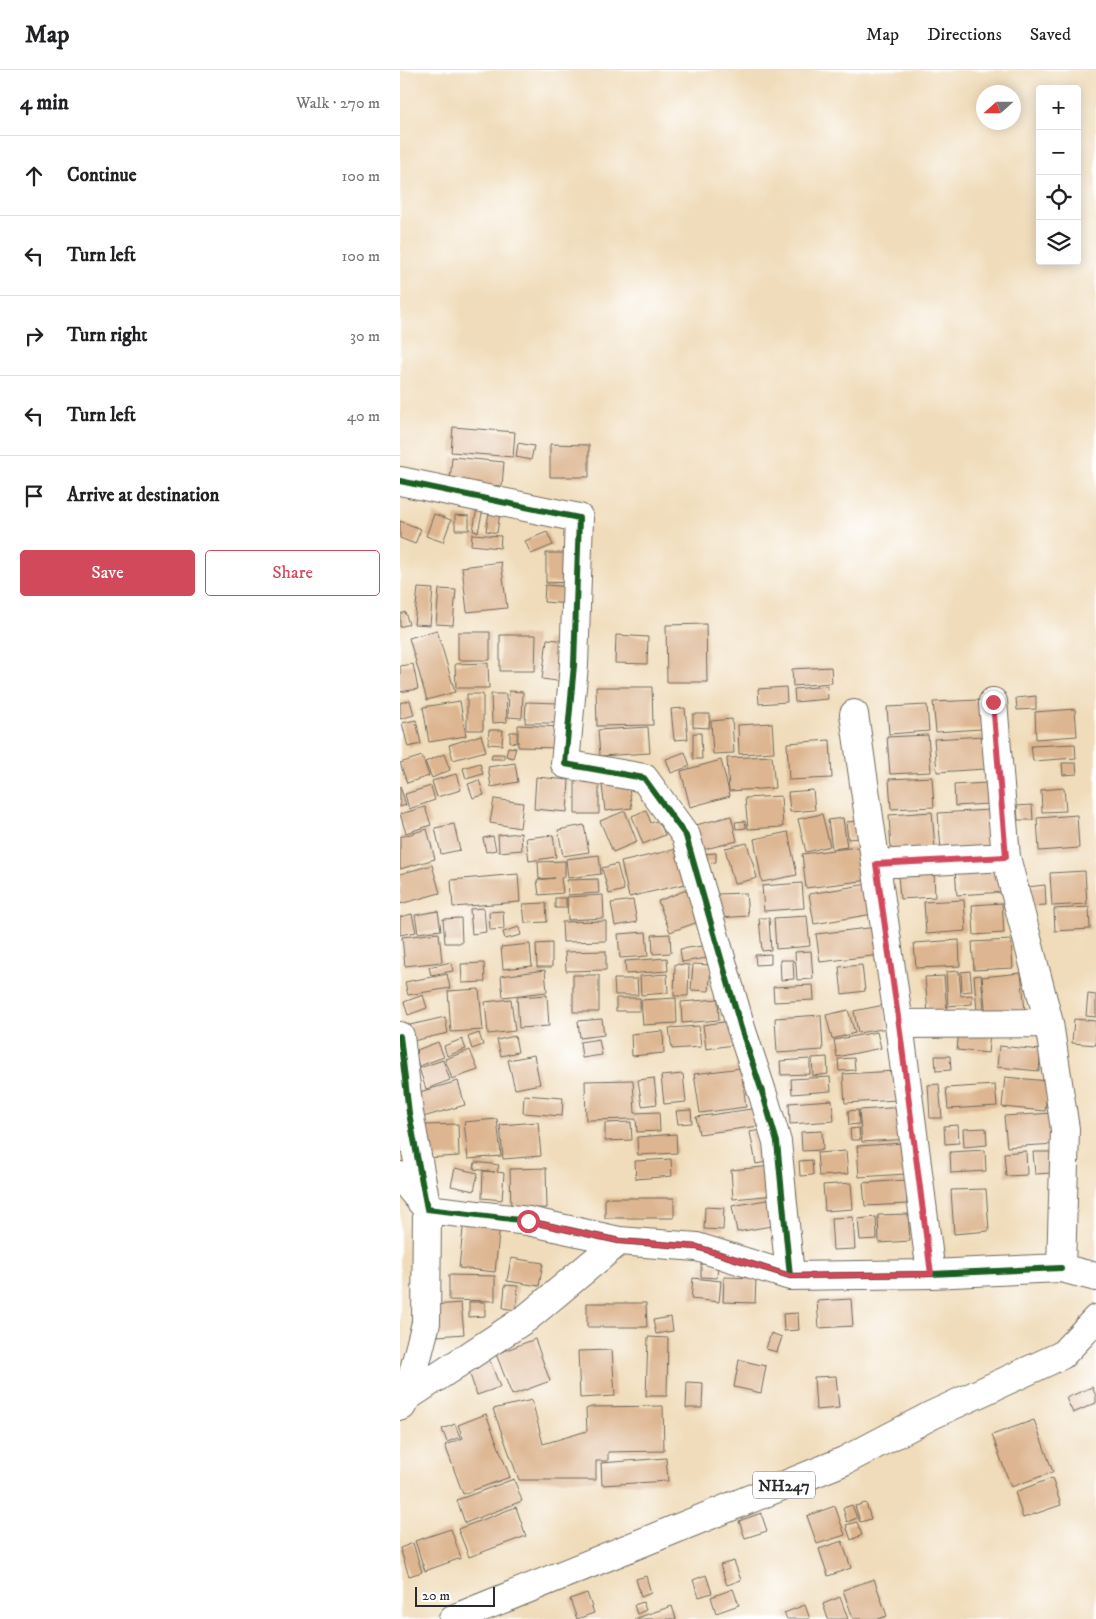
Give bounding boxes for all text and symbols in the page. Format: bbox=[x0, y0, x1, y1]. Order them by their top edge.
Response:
text: Map bbox=[25, 20, 69, 50]
text: Map bbox=[866, 24, 899, 46]
text: Directions bbox=[927, 24, 1002, 46]
text: Saved bbox=[1030, 24, 1071, 46]
north arrow bbox=[976, 85, 1021, 130]
map controls bbox=[1036, 85, 1081, 265]
button: + bbox=[1036, 85, 1081, 130]
text: 4 min bbox=[20, 90, 69, 116]
text: Walk · 270 m bbox=[296, 93, 380, 113]
button: − bbox=[1036, 130, 1081, 175]
icon: ahead bbox=[20, 162, 48, 190]
text: Continue bbox=[67, 164, 137, 187]
text: 100 m bbox=[342, 166, 380, 186]
button: locate bbox=[1036, 175, 1081, 220]
button: layers bbox=[1036, 220, 1081, 265]
icon: left bbox=[20, 242, 48, 270]
text: Turn left bbox=[67, 244, 136, 267]
text: 100 m bbox=[342, 246, 380, 266]
icon: right bbox=[20, 322, 48, 350]
text: Turn right bbox=[67, 324, 147, 347]
text: 30 m bbox=[350, 326, 380, 346]
icon: left bbox=[20, 402, 48, 430]
text: Turn left bbox=[67, 404, 136, 427]
text: 40 m bbox=[347, 406, 380, 426]
icon: arrive bbox=[20, 482, 48, 510]
text: Arrive at destination bbox=[67, 484, 219, 507]
button: Save bbox=[20, 550, 195, 596]
button: Share bbox=[205, 550, 380, 596]
route end bbox=[982, 691, 1005, 714]
route start bbox=[517, 1210, 540, 1233]
road number: NH247 bbox=[753, 1472, 815, 1498]
scale bar bbox=[415, 1584, 495, 1607]
text: 20 m bbox=[422, 1587, 450, 1605]

